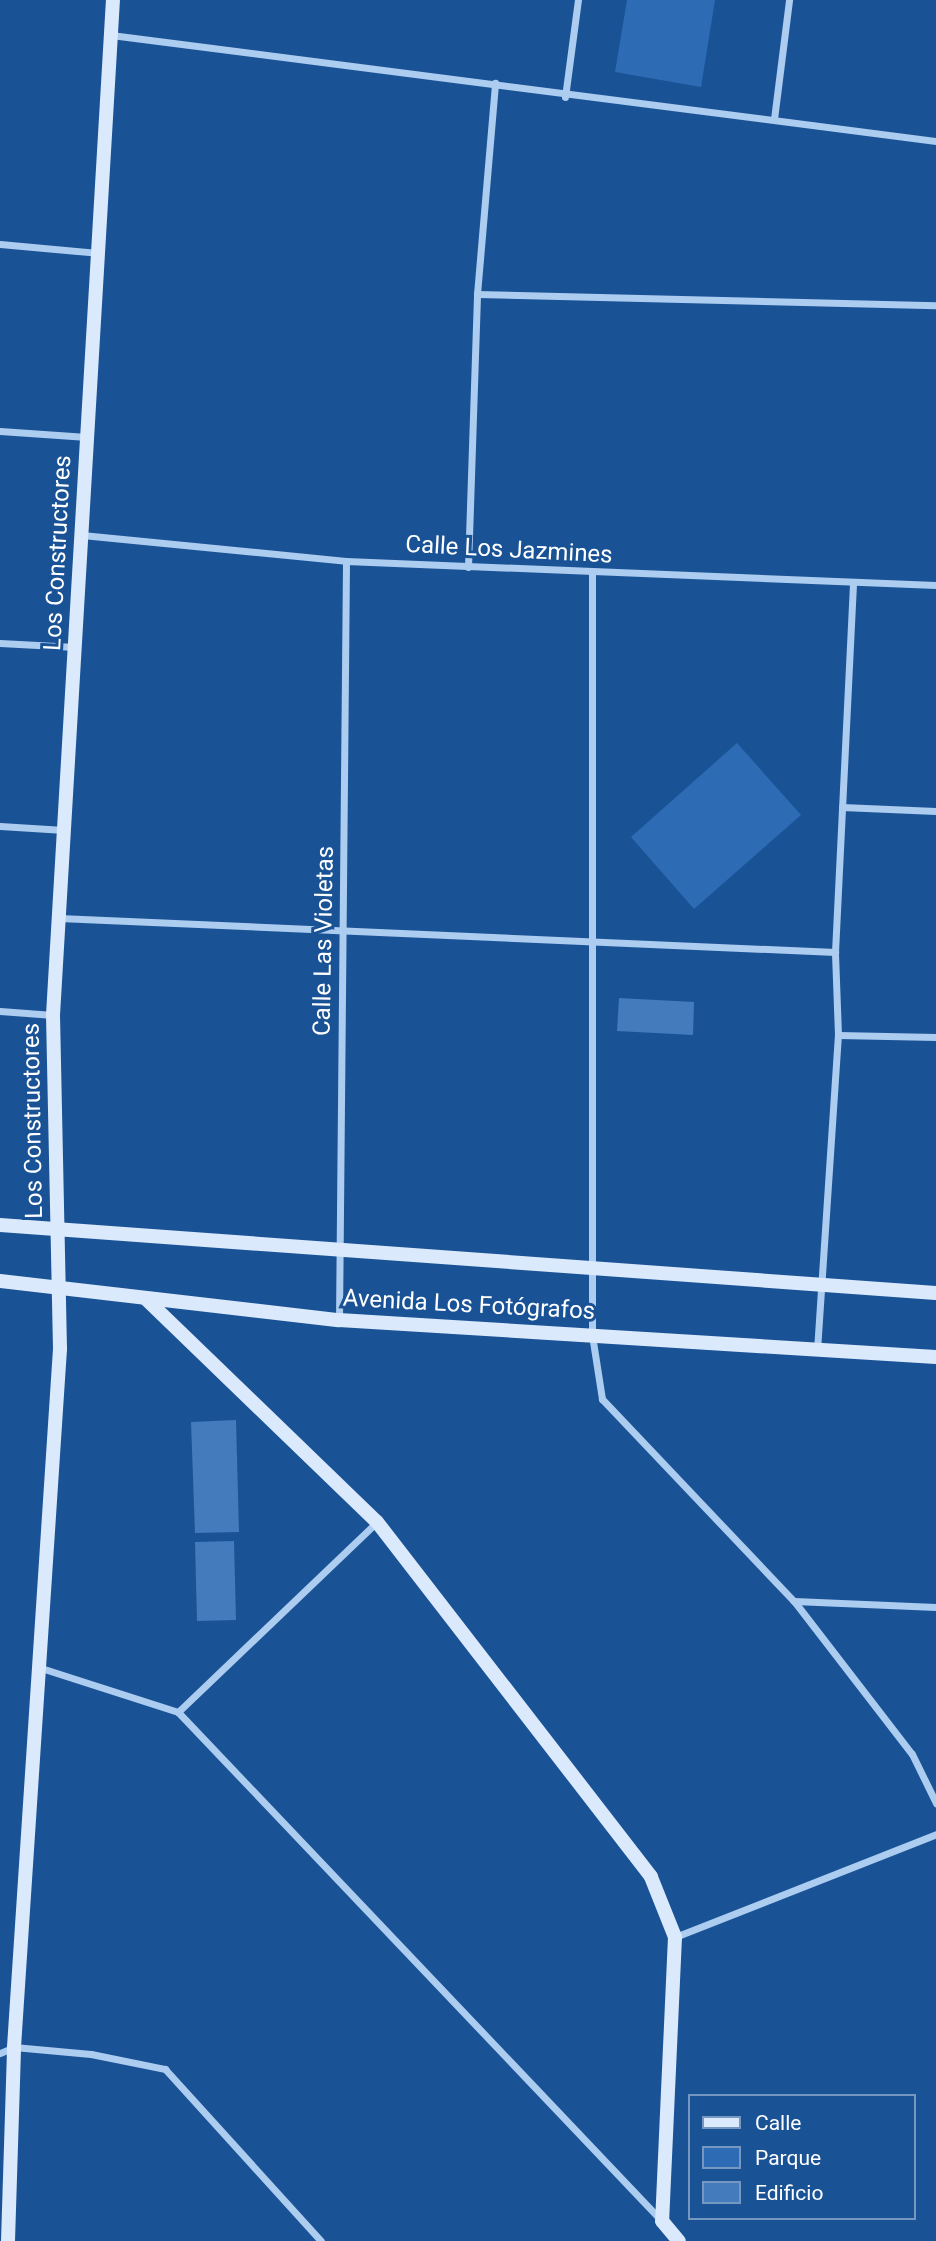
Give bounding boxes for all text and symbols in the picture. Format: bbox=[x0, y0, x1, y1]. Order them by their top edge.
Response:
street label: Los Constructores bbox=[38, 454, 78, 652]
street label: Calle Los Jazmines bbox=[405, 530, 613, 570]
street label: Calle Las Violetas bbox=[308, 846, 340, 1036]
street label: Los Constructores bbox=[17, 1023, 49, 1219]
street label: Avenida Los Fotógrafos bbox=[342, 1284, 596, 1326]
legend bbox=[688, 2094, 915, 2220]
text: Calle bbox=[755, 2111, 801, 2135]
text: Parque bbox=[755, 2146, 821, 2170]
text: Edificio bbox=[755, 2181, 823, 2205]

